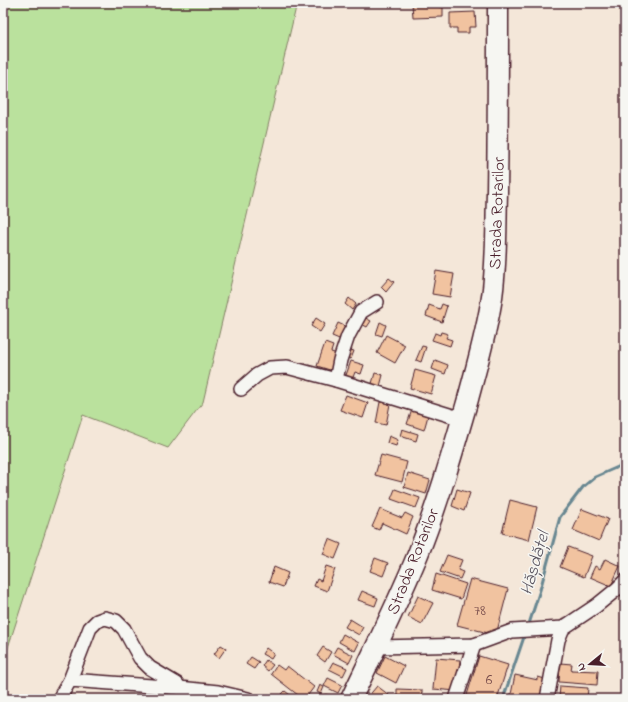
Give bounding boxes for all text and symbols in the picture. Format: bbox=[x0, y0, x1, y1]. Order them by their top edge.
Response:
street label: Strada Rotarilor bbox=[483, 156, 512, 270]
street label: Strada Rotarilor bbox=[381, 504, 446, 618]
water label: Hășdățel bbox=[514, 527, 558, 598]
house number: 78 bbox=[474, 600, 486, 622]
north arrow bbox=[570, 644, 610, 684]
text: N bbox=[573, 661, 590, 673]
house number: 6 bbox=[486, 669, 493, 691]

